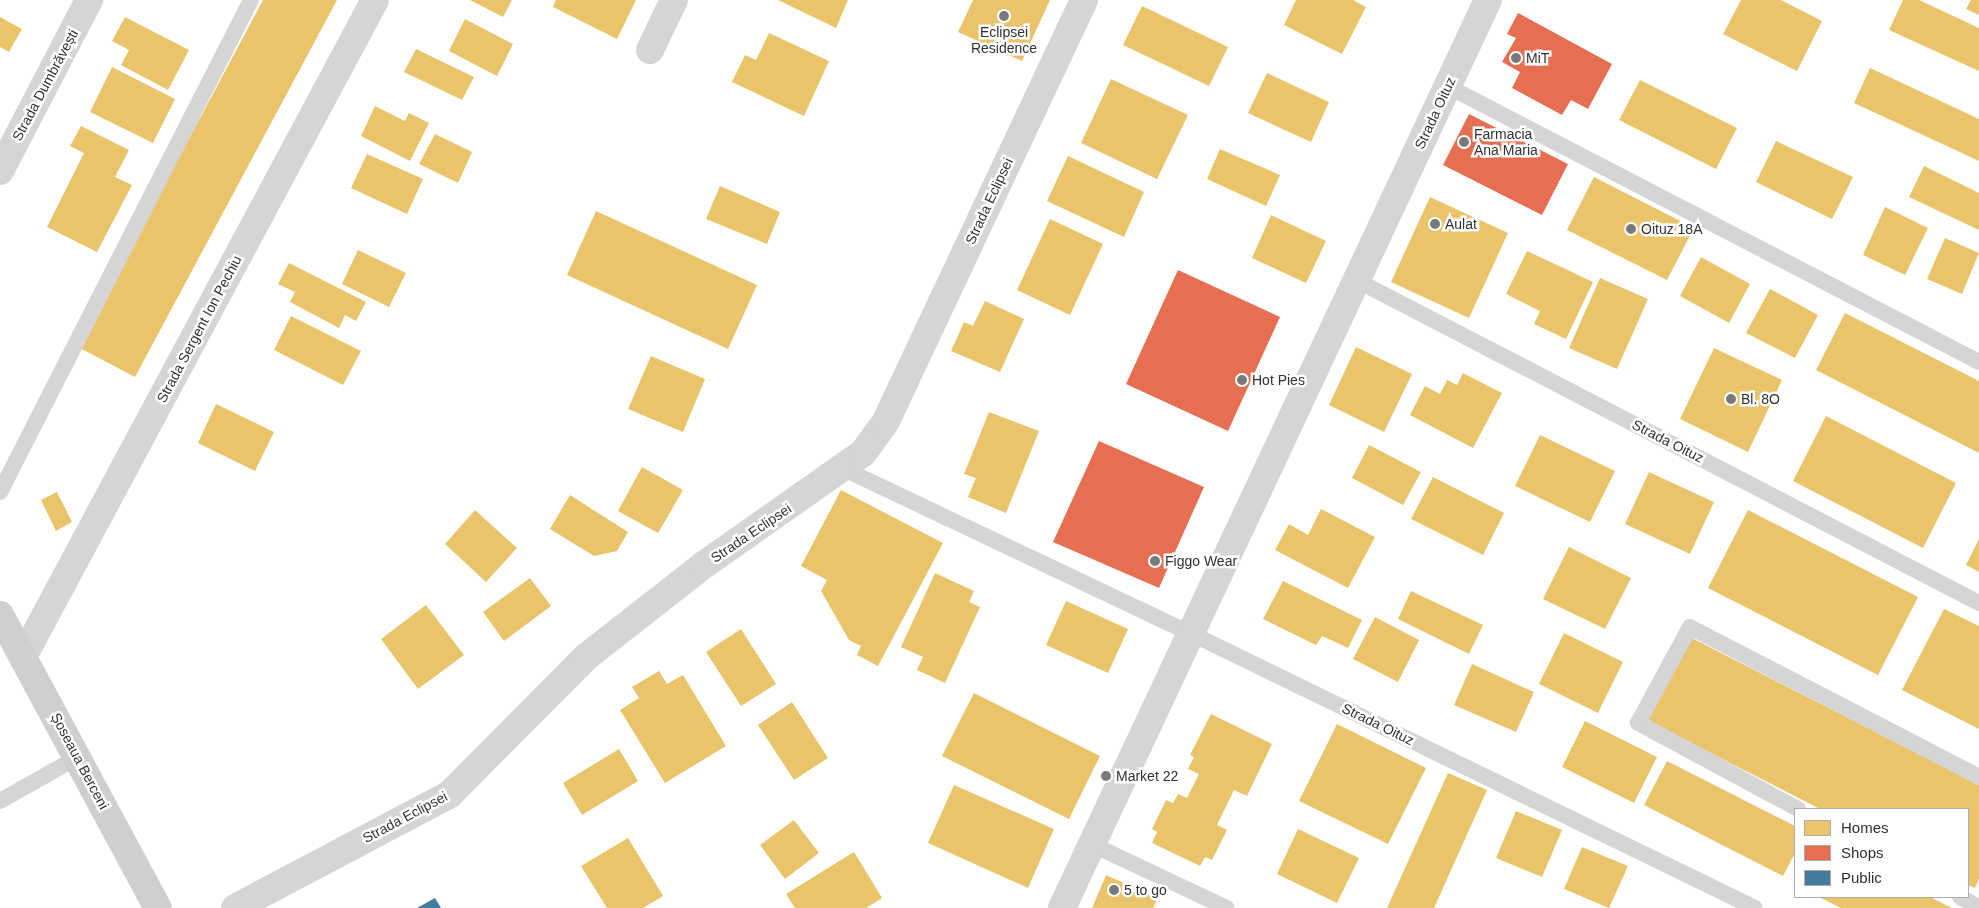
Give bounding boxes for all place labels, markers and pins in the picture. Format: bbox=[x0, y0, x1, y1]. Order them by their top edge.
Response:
marker: Eclipsei Residence bbox=[998, 10, 1010, 22]
place label: Eclipsei Residence bbox=[971, 24, 1037, 56]
place label: MiT bbox=[1526, 50, 1549, 66]
marker: MiT bbox=[1510, 52, 1522, 64]
place label: Farmacia Ana Maria bbox=[1474, 126, 1538, 158]
marker: Farmacia Ana Maria bbox=[1458, 136, 1470, 148]
place label: Aulat bbox=[1445, 216, 1477, 232]
marker: Aulat bbox=[1429, 218, 1441, 230]
place label: Oituz 18A bbox=[1641, 221, 1702, 237]
marker: Oituz 18A bbox=[1625, 223, 1637, 235]
place label: Hot Pies bbox=[1252, 372, 1305, 388]
marker: Hot Pies bbox=[1236, 374, 1248, 386]
place label: Bl. 8O bbox=[1741, 391, 1780, 407]
marker: Bl. 8O bbox=[1725, 393, 1737, 405]
place label: Figgo Wear bbox=[1165, 553, 1237, 569]
marker: Figgo Wear bbox=[1149, 555, 1161, 567]
place label: Market 22 bbox=[1116, 768, 1178, 784]
marker: Market 22 bbox=[1100, 770, 1112, 782]
place label: 5 to go bbox=[1124, 882, 1167, 898]
marker: 5 to go bbox=[1108, 884, 1120, 896]

